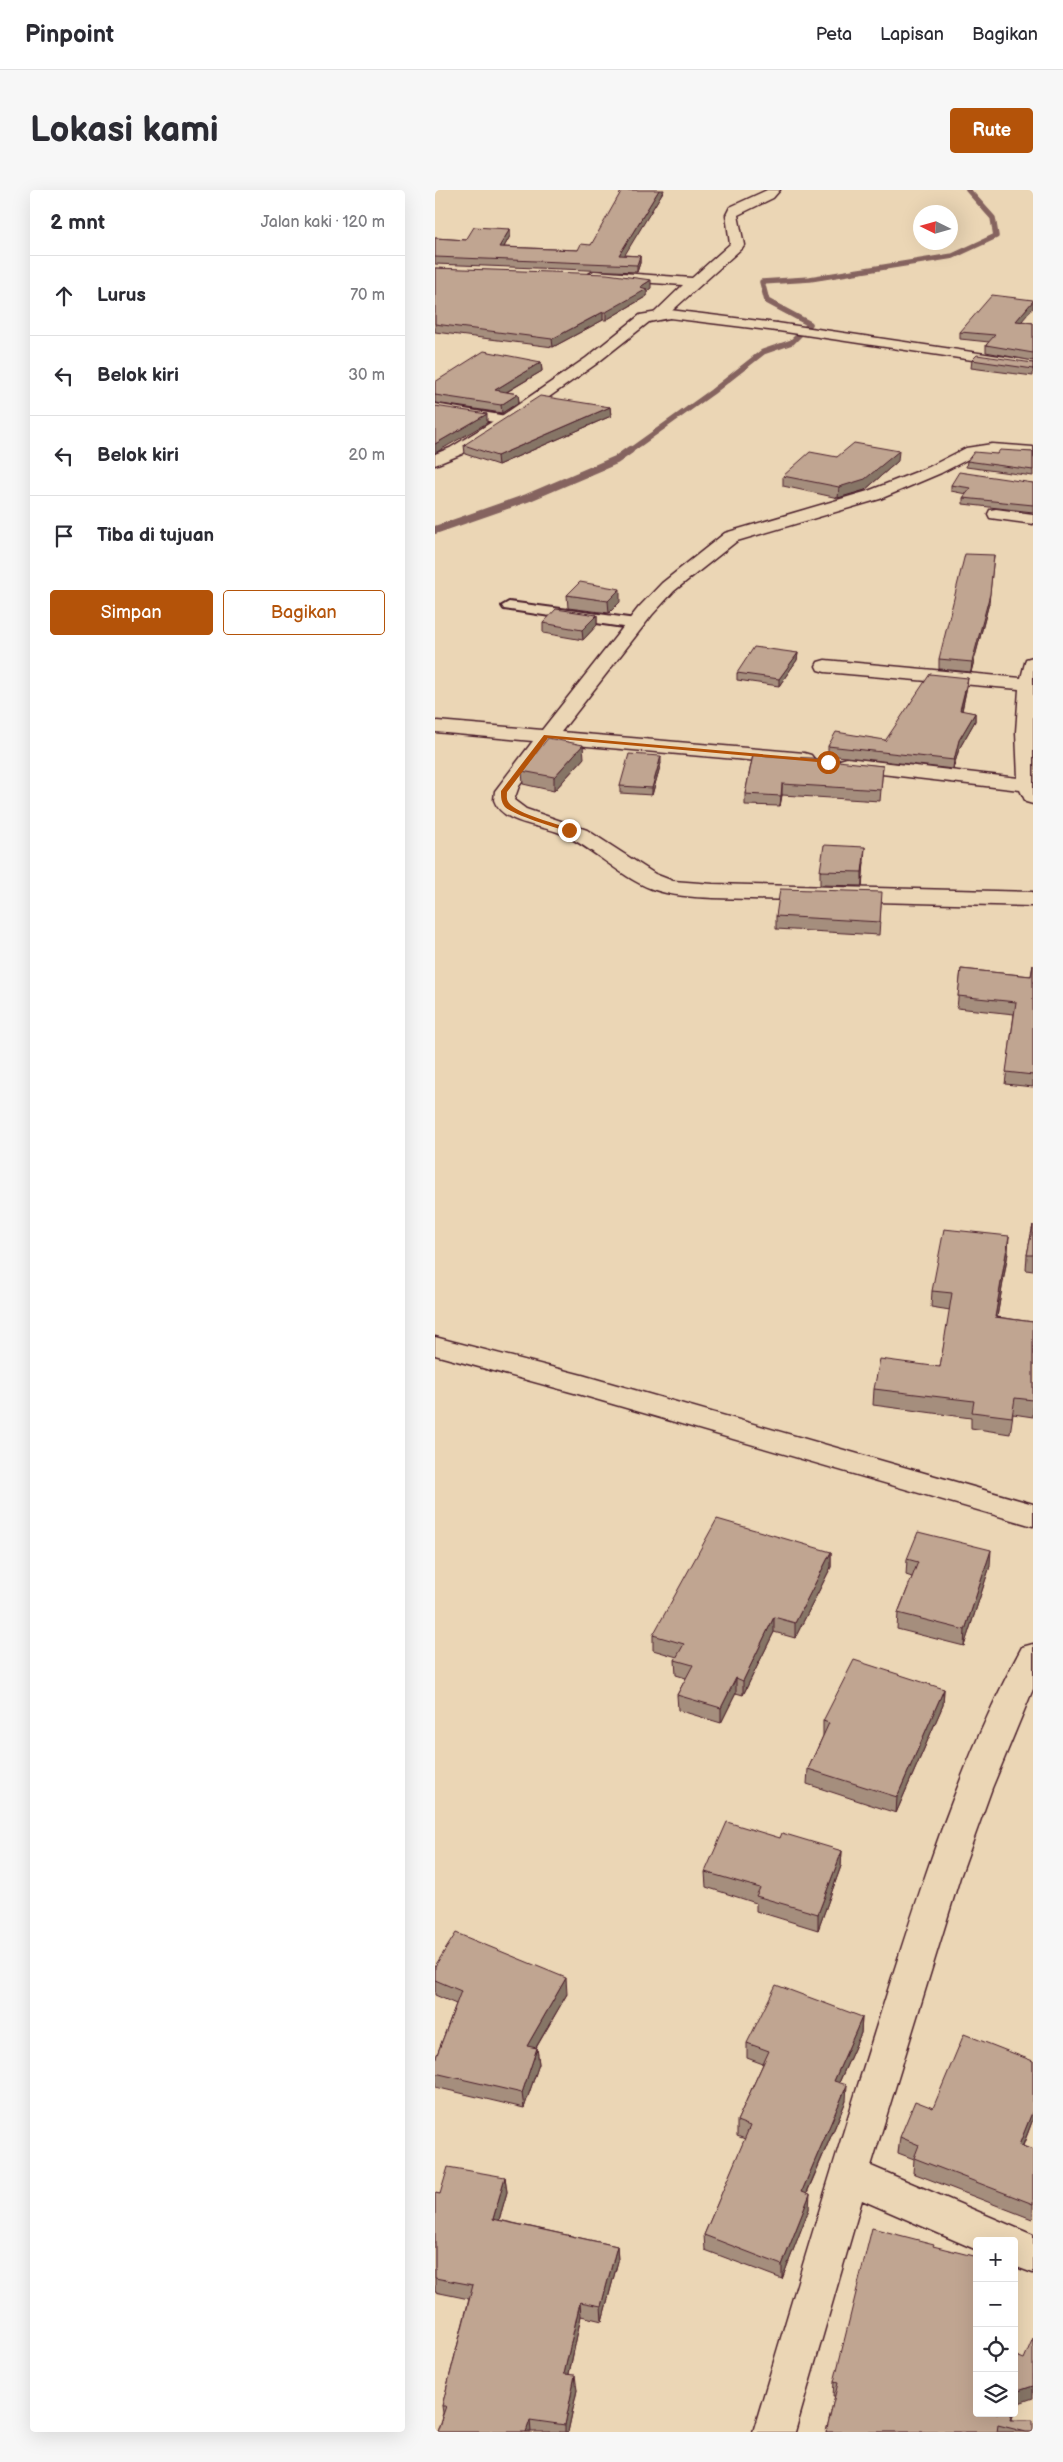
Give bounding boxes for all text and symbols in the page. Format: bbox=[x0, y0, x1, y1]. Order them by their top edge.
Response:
text: Pinpoint bbox=[25, 20, 114, 49]
text: Peta bbox=[816, 24, 852, 45]
text: Lapisan bbox=[880, 24, 944, 45]
text: Bagikan bbox=[972, 24, 1038, 45]
button: Rute bbox=[950, 108, 1033, 153]
text: Lokasi kami bbox=[30, 109, 219, 152]
north arrow bbox=[913, 205, 958, 250]
text: 2 mnt bbox=[50, 210, 105, 235]
text: Jalan kaki · 120 m bbox=[261, 213, 385, 232]
icon: ahead bbox=[50, 282, 78, 310]
text: Lurus bbox=[97, 284, 146, 307]
text: 70 m bbox=[350, 286, 385, 305]
icon: left bbox=[50, 362, 78, 390]
text: Belok kiri bbox=[97, 364, 179, 387]
text: 30 m bbox=[348, 366, 385, 385]
icon: left bbox=[50, 442, 78, 470]
text: Belok kiri bbox=[97, 444, 179, 467]
text: 20 m bbox=[349, 446, 385, 465]
icon: arrive bbox=[50, 522, 78, 550]
text: Tiba di tujuan bbox=[97, 524, 214, 547]
button: Simpan bbox=[50, 590, 213, 635]
button: Bagikan bbox=[223, 590, 385, 635]
route start bbox=[817, 751, 840, 774]
route end bbox=[558, 819, 581, 842]
map controls bbox=[973, 2237, 1018, 2417]
button: + bbox=[973, 2237, 1018, 2282]
button: − bbox=[973, 2282, 1018, 2327]
button: locate bbox=[973, 2327, 1018, 2372]
button: layers bbox=[973, 2372, 1018, 2417]

